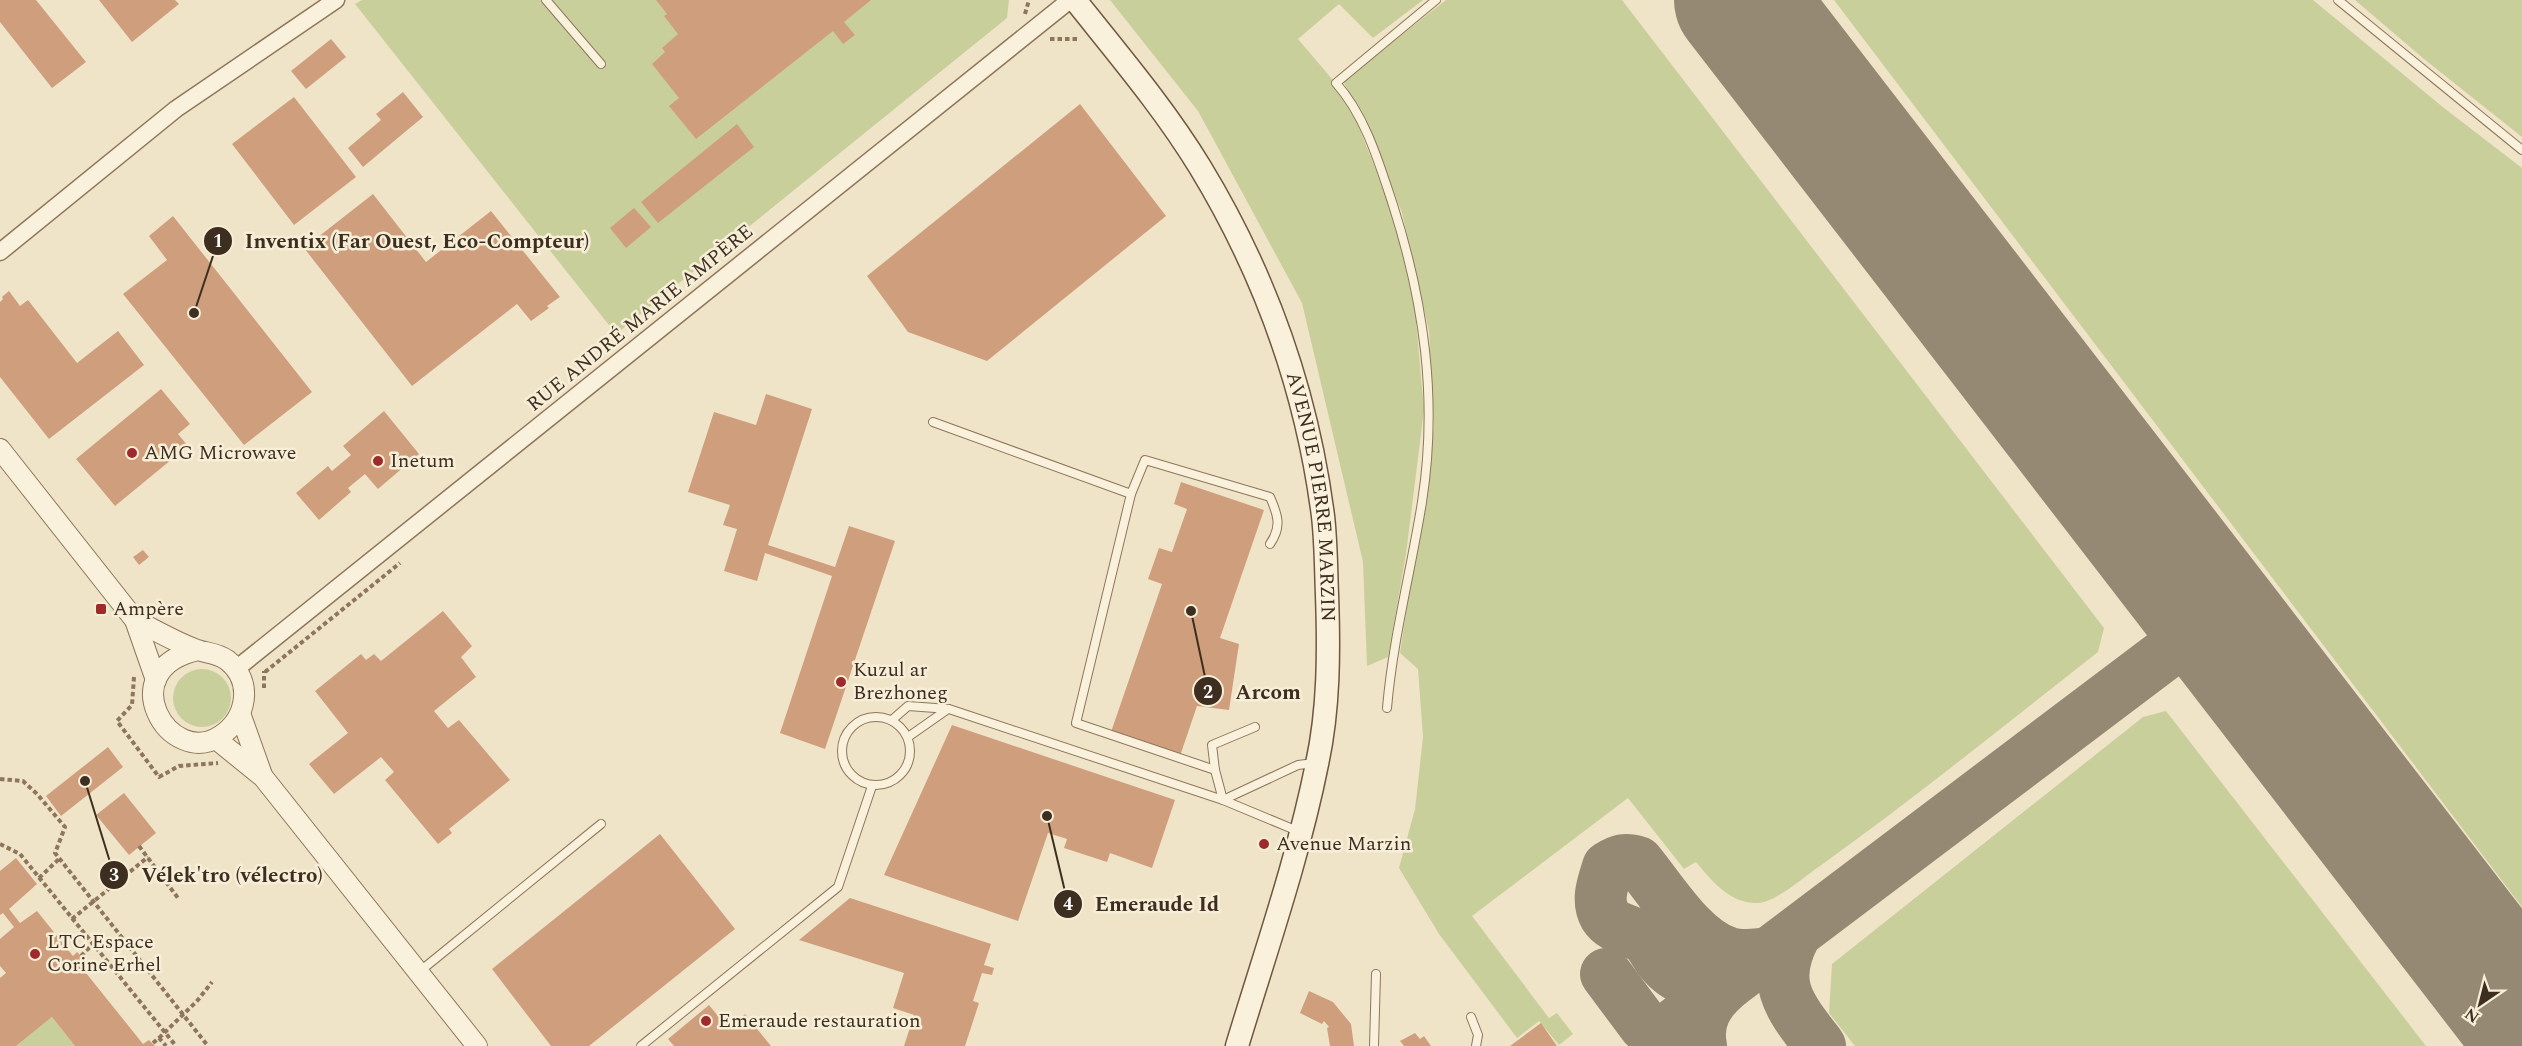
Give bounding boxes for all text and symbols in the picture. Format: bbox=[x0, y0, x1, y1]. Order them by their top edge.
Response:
street label: RUE ANDRÉ MARIE AMPÈRE bbox=[520, 217, 760, 419]
callout: Inventix (Far Ouest, Eco-Compteur) bbox=[203, 221, 601, 260]
text: Inventix (Far Ouest, Eco-Compteur) bbox=[245, 226, 589, 258]
text: 1 bbox=[213, 228, 223, 255]
street label: AVENUE PIERRE MARZIN bbox=[1278, 368, 1343, 622]
place label: AMG Microwave bbox=[144, 438, 296, 468]
marker: AMG Microwave bbox=[125, 446, 139, 460]
place label: Inetum bbox=[390, 446, 455, 476]
marker: Inetum bbox=[371, 454, 385, 468]
place label: Ampère bbox=[113, 594, 184, 624]
marker: Ampère bbox=[94, 602, 108, 616]
place label: Kuzul ar Brezhoneg bbox=[853, 655, 948, 708]
callout: Arcom bbox=[1193, 672, 1313, 711]
marker: Kuzul ar Brezhoneg bbox=[834, 675, 848, 689]
text: Arcom bbox=[1235, 677, 1301, 709]
text: 2 bbox=[1203, 679, 1213, 706]
place label: Avenue Marzin bbox=[1276, 829, 1411, 859]
marker: Avenue Marzin bbox=[1257, 837, 1271, 851]
callout: Vélek'tro (vélectro) bbox=[99, 855, 334, 894]
text: Vélek'tro (vélectro) bbox=[141, 860, 323, 892]
text: 3 bbox=[109, 862, 119, 889]
callout: Emeraude Id bbox=[1053, 884, 1232, 923]
text: Emeraude Id bbox=[1095, 889, 1219, 921]
text: 4 bbox=[1063, 891, 1073, 918]
place label: LTC Espace Corine Erhel bbox=[47, 927, 161, 980]
marker: LTC Espace Corine Erhel bbox=[28, 947, 42, 961]
north arrow bbox=[2450, 974, 2510, 1034]
text: N bbox=[2460, 1002, 2484, 1029]
place label: Emeraude restauration bbox=[718, 1006, 921, 1036]
marker: Emeraude restauration bbox=[699, 1014, 713, 1028]

